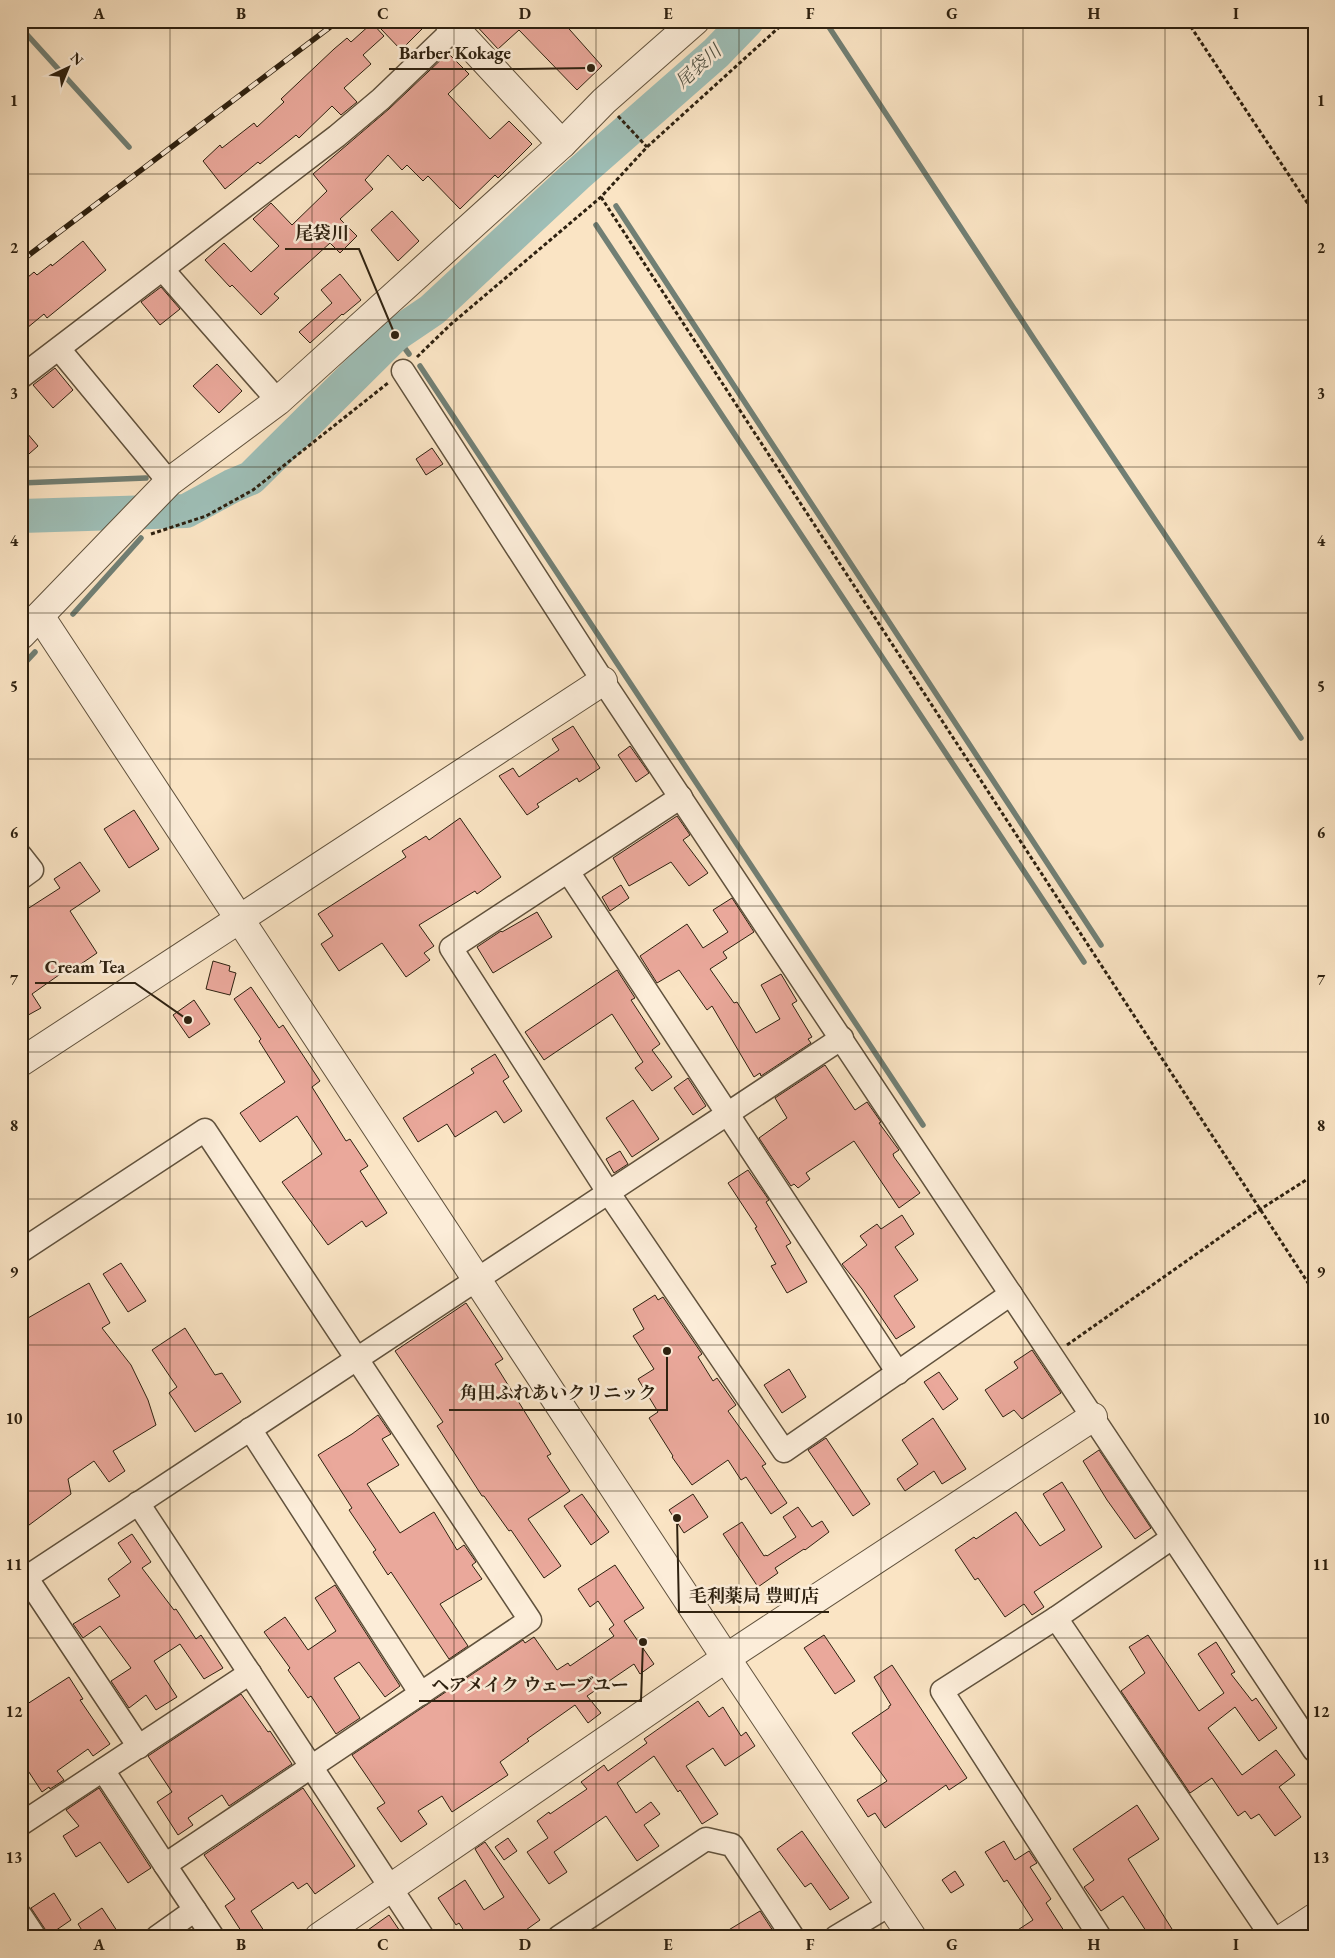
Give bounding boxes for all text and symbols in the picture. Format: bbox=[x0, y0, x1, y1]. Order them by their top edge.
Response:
text: A bbox=[92, 3, 105, 24]
text: B bbox=[236, 3, 246, 24]
text: C bbox=[377, 3, 389, 24]
text: D bbox=[519, 3, 531, 24]
text: E bbox=[663, 3, 673, 24]
text: F bbox=[806, 3, 815, 24]
text: G bbox=[946, 3, 958, 24]
text: H bbox=[1088, 3, 1101, 24]
text: I bbox=[1233, 3, 1239, 24]
callout: Barber Kokage bbox=[389, 36, 520, 69]
water label: 尾袋川 bbox=[670, 38, 727, 93]
text: Barber Kokage bbox=[399, 41, 511, 64]
north arrow bbox=[42, 42, 92, 92]
text: N bbox=[67, 48, 88, 70]
text: 1 bbox=[10, 90, 18, 111]
text: 1 bbox=[1317, 90, 1325, 111]
callout: 尾袋川 bbox=[285, 216, 359, 249]
text: 尾袋川 bbox=[295, 221, 349, 244]
text: 2 bbox=[10, 237, 19, 258]
text: 2 bbox=[1317, 237, 1326, 258]
text: 3 bbox=[10, 383, 18, 404]
text: 3 bbox=[1317, 383, 1325, 404]
text: 4 bbox=[10, 530, 19, 551]
text: 4 bbox=[1317, 530, 1326, 551]
text: 5 bbox=[10, 676, 18, 697]
text: 5 bbox=[1317, 676, 1325, 697]
text: 6 bbox=[10, 822, 19, 843]
text: 6 bbox=[1317, 822, 1326, 843]
callout: Cream Tea bbox=[35, 950, 135, 983]
text: Cream Tea bbox=[45, 955, 125, 978]
text: 7 bbox=[10, 969, 19, 990]
text: 7 bbox=[1317, 969, 1326, 990]
text: 8 bbox=[10, 1115, 18, 1136]
text: 8 bbox=[1317, 1115, 1325, 1136]
text: 9 bbox=[10, 1261, 19, 1282]
text: 9 bbox=[1317, 1261, 1326, 1282]
callout: 角田ふれあいクリニック bbox=[449, 1377, 667, 1410]
text: 角田ふれあいクリニック bbox=[460, 1381, 656, 1404]
text: 10 bbox=[6, 1408, 23, 1429]
text: 10 bbox=[1313, 1408, 1330, 1429]
text: 11 bbox=[6, 1554, 22, 1575]
text: 11 bbox=[1313, 1554, 1329, 1575]
callout: 毛利薬局 豊町店 bbox=[679, 1579, 829, 1612]
text: 毛利薬局 豊町店 bbox=[689, 1584, 819, 1607]
callout: ヘアメイク ウェーブユー bbox=[419, 1668, 641, 1701]
text: ヘアメイク ウェーブユー bbox=[431, 1673, 629, 1696]
text: 12 bbox=[6, 1701, 23, 1722]
text: 12 bbox=[1313, 1701, 1330, 1722]
text: 13 bbox=[6, 1847, 22, 1868]
text: 13 bbox=[1313, 1847, 1329, 1868]
text: A bbox=[92, 1934, 105, 1955]
text: B bbox=[236, 1934, 246, 1955]
text: C bbox=[377, 1934, 389, 1955]
text: D bbox=[519, 1934, 531, 1955]
text: E bbox=[663, 1934, 673, 1955]
text: F bbox=[806, 1934, 815, 1955]
text: G bbox=[946, 1934, 958, 1955]
text: H bbox=[1088, 1934, 1101, 1955]
text: I bbox=[1233, 1934, 1239, 1955]

